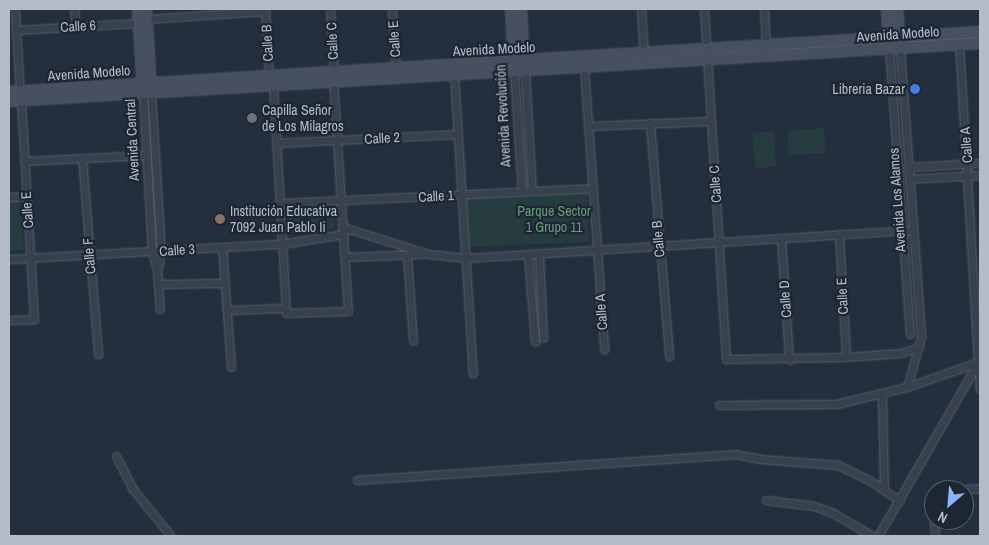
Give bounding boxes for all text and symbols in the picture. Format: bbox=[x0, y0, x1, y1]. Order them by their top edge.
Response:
street label: Calle 6 bbox=[60, 17, 96, 35]
street label: Calle E bbox=[384, 20, 404, 58]
street label: Calle C bbox=[323, 22, 341, 60]
street label: Avenida Modelo bbox=[856, 23, 940, 45]
street label: Calle B bbox=[258, 24, 276, 62]
street label: Avenida Modelo bbox=[452, 38, 536, 60]
street label: Avenida Modelo bbox=[47, 62, 131, 84]
street label: Avenida Revolución bbox=[492, 64, 514, 168]
place label: Libreria Bazar bbox=[832, 81, 905, 97]
marker: Libreria Bazar bbox=[909, 83, 921, 95]
street label: Avenida Central bbox=[121, 99, 143, 181]
place label: Capilla Señor de Los Milagros bbox=[262, 102, 344, 134]
marker: Capilla Señor de Los Milagros bbox=[246, 112, 258, 124]
street label: Calle A bbox=[956, 126, 976, 164]
street label: Calle 2 bbox=[364, 129, 400, 147]
street label: Avenida Los Alamos bbox=[885, 147, 909, 253]
street label: Calle C bbox=[705, 165, 725, 203]
street label: Calle 1 bbox=[418, 187, 454, 205]
street label: Calle E bbox=[17, 191, 37, 229]
place label: Institución Educativa 7092 Juan Pablo Ii bbox=[230, 203, 337, 236]
park label: Parque Sector 1 Grupo 11 bbox=[517, 203, 591, 236]
marker: Institución Educativa 7092 Juan Pablo Ii bbox=[214, 213, 226, 225]
street label: Calle B bbox=[648, 220, 668, 258]
street label: Calle F bbox=[79, 237, 99, 275]
street label: Calle 3 bbox=[159, 240, 195, 260]
street label: Calle E bbox=[833, 277, 851, 315]
street label: Calle D bbox=[775, 280, 795, 318]
street label: Calle A bbox=[591, 293, 611, 331]
north arrow bbox=[924, 480, 974, 530]
text: N bbox=[935, 508, 950, 527]

